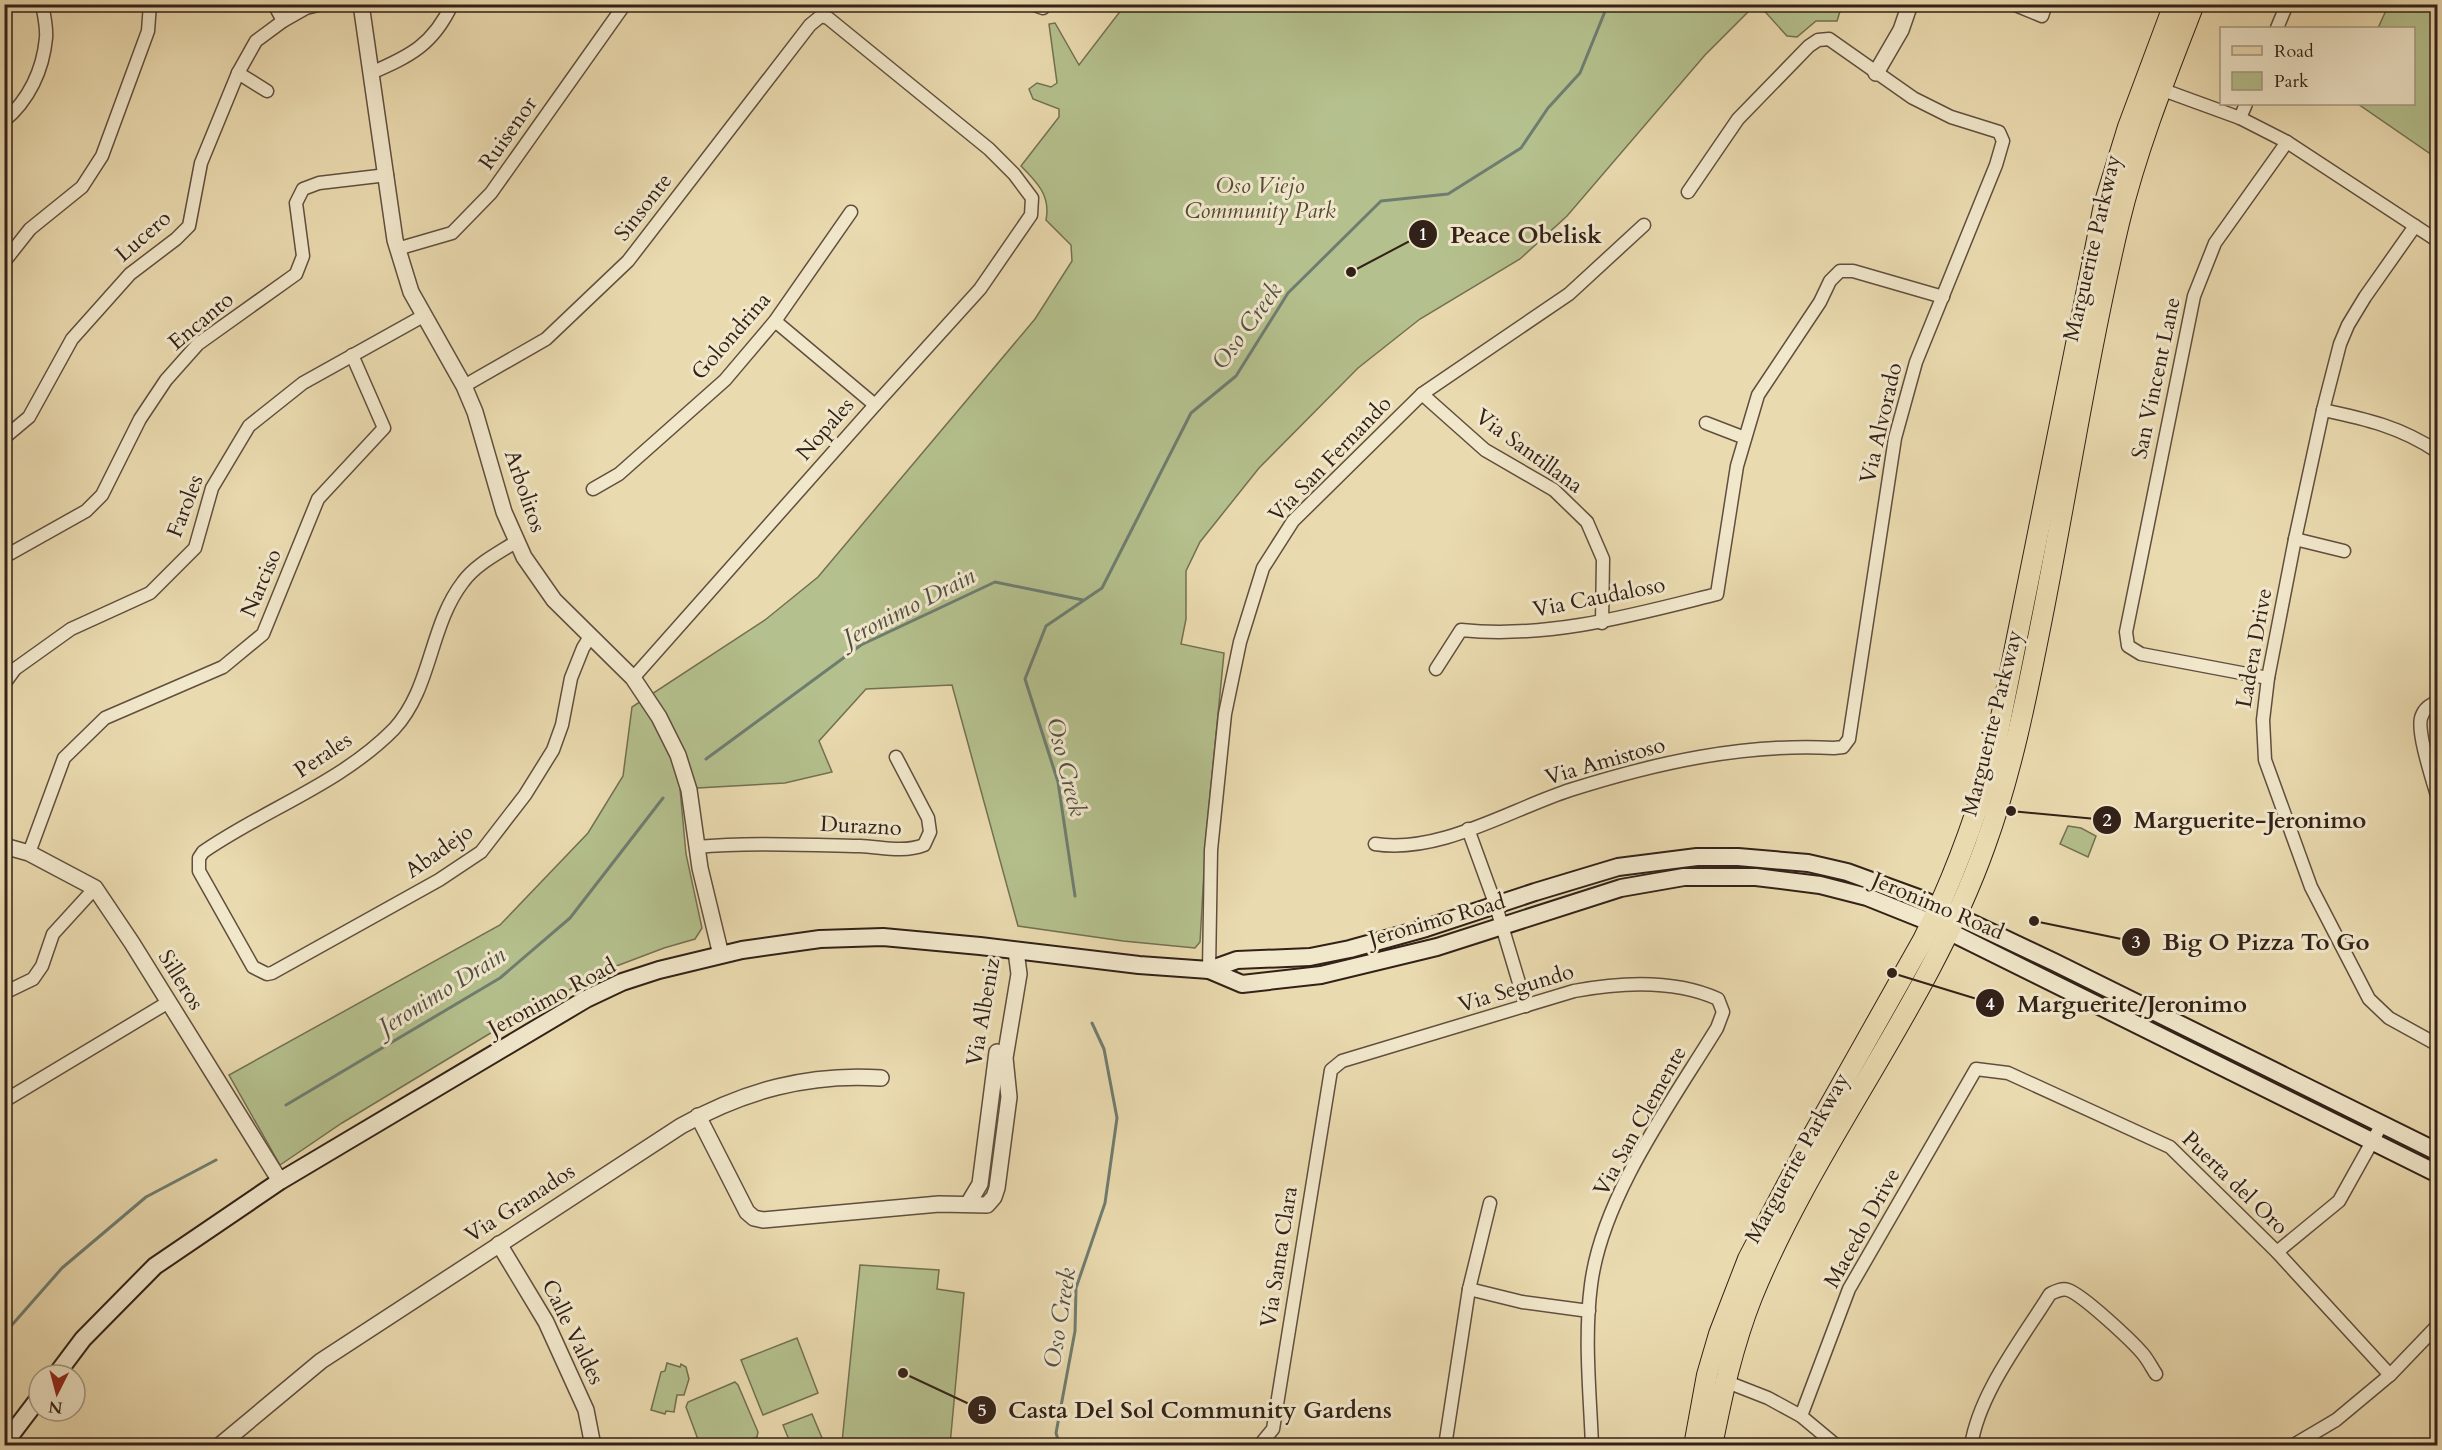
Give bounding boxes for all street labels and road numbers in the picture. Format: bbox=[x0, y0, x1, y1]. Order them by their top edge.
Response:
street label: Ruisenor bbox=[472, 89, 545, 176]
street label: Marguerite Parkway bbox=[2056, 151, 2128, 344]
street label: Sinsonte bbox=[607, 167, 679, 247]
street label: Lucero bbox=[109, 203, 178, 269]
street label: Encanto bbox=[162, 285, 240, 357]
street label: Golondrina bbox=[685, 285, 778, 386]
street label: San Vincent Lane bbox=[2124, 294, 2188, 462]
street label: Via Alvorado bbox=[1853, 360, 1909, 486]
street label: Via San Fernando bbox=[1262, 389, 1398, 529]
street label: Nopales bbox=[789, 391, 861, 467]
street label: Via Santillana bbox=[1469, 402, 1589, 501]
street label: Arbolitos bbox=[497, 446, 553, 536]
street label: Faroles bbox=[159, 470, 211, 542]
street label: Narciso bbox=[233, 544, 289, 622]
street label: Via Caudaloso bbox=[1530, 569, 1668, 625]
street label: Ladera Drive bbox=[2229, 586, 2279, 710]
street label: Marguerite Parkway bbox=[1954, 626, 2030, 819]
street label: Perales bbox=[288, 725, 358, 785]
street label: Via Amistoso bbox=[1541, 730, 1669, 792]
street label: Durazno bbox=[819, 809, 903, 843]
street label: Abadejo bbox=[399, 817, 479, 885]
street label: Jeronimo Road bbox=[1865, 864, 2009, 947]
street label: Jeronimo Road bbox=[1362, 886, 1509, 955]
street label: Silleros bbox=[151, 944, 211, 1016]
street label: Jeronimo Road bbox=[480, 951, 621, 1045]
street label: Via Albeniz bbox=[959, 955, 1007, 1068]
street label: Via Segundo bbox=[1455, 956, 1578, 1020]
street label: Via San Clemente bbox=[1586, 1041, 1694, 1201]
street label: Marguerite Parkway bbox=[1738, 1067, 1857, 1249]
street label: Puerta del Oro bbox=[2175, 1124, 2295, 1242]
street label: Via Granados bbox=[459, 1156, 581, 1250]
street label: Macedo Drive bbox=[1817, 1163, 1907, 1293]
street label: Via Santa Clara bbox=[1253, 1184, 1305, 1330]
street label: Calle Valdes bbox=[535, 1274, 611, 1390]

